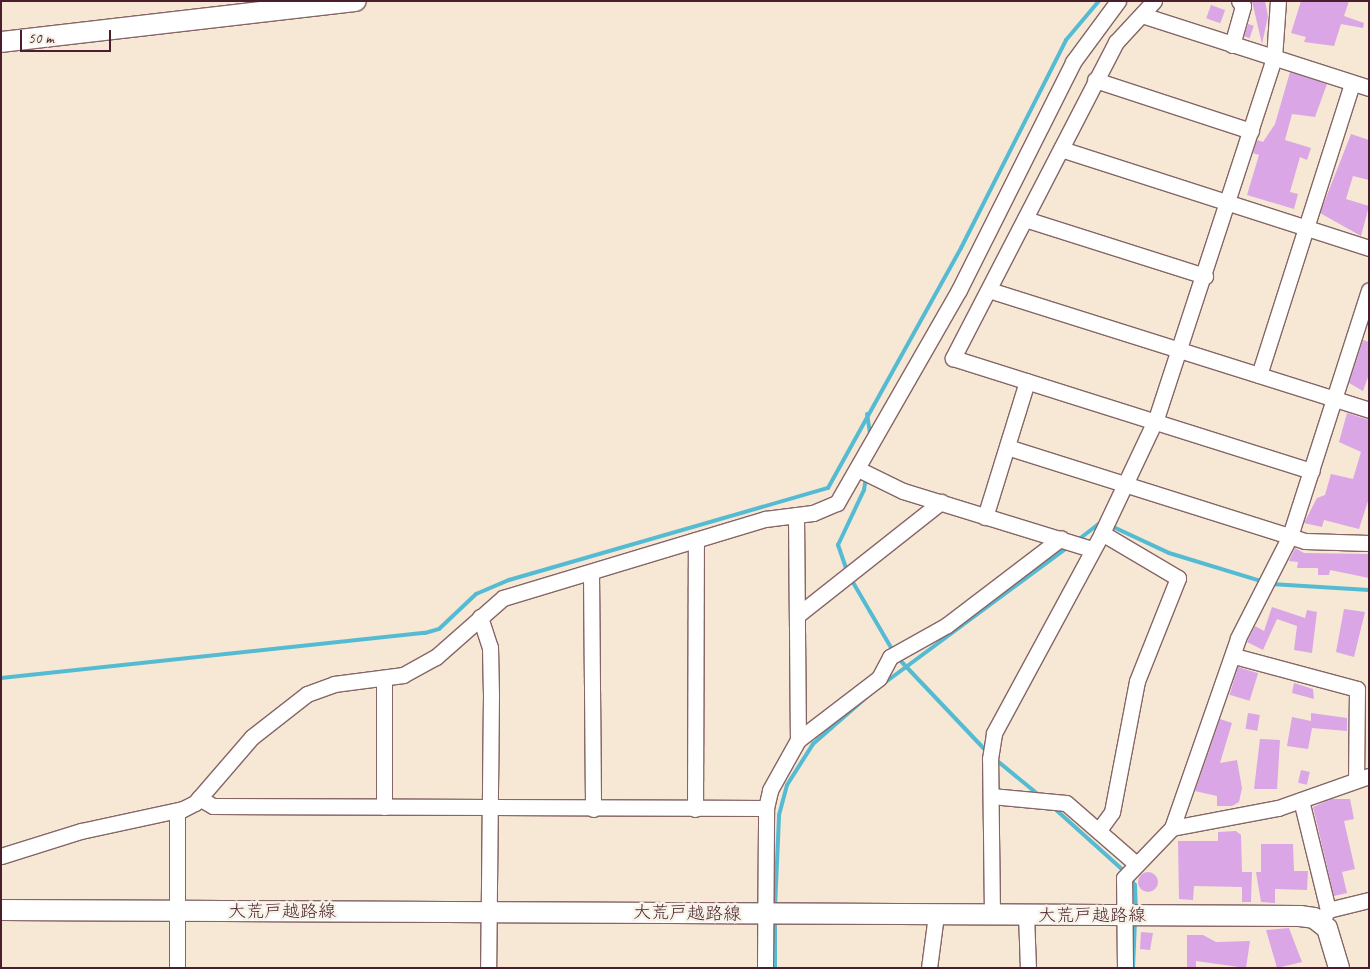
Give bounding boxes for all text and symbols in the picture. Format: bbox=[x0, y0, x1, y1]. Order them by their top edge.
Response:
scale bar bbox=[22, 20, 114, 52]
text: 50 m bbox=[28, 29, 54, 48]
street label: 大荒戸越路線 bbox=[228, 900, 336, 922]
street label: 大荒戸越路線 bbox=[633, 901, 741, 925]
street label: 大荒戸越路線 bbox=[1038, 904, 1146, 926]

